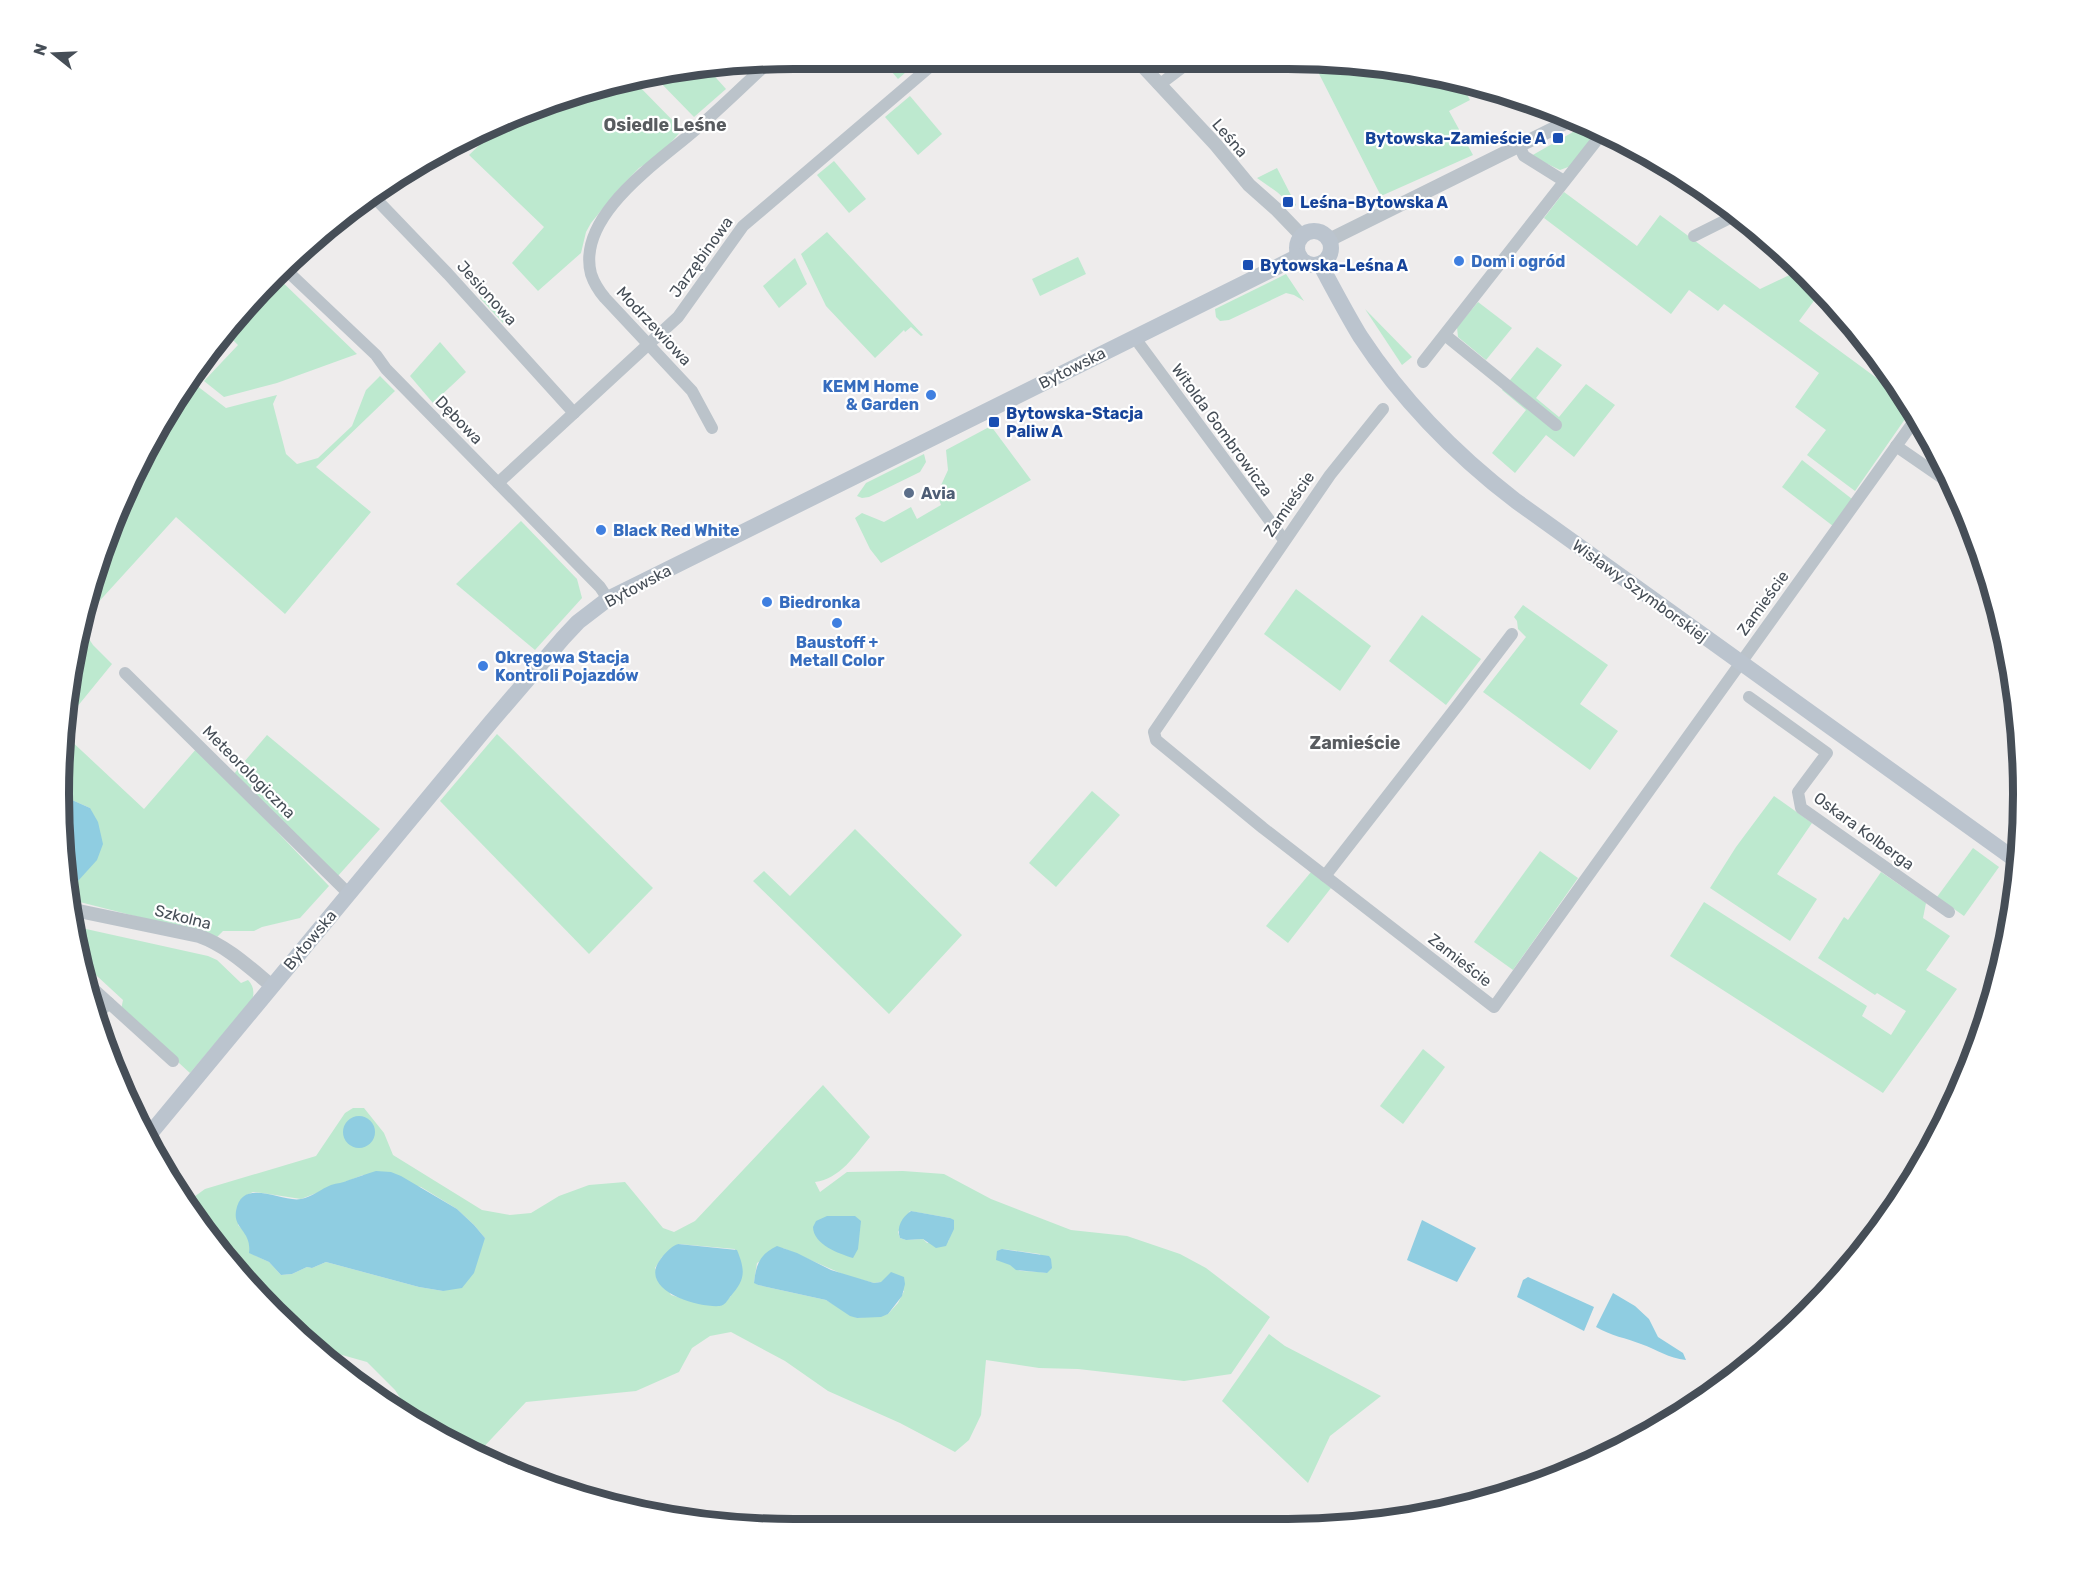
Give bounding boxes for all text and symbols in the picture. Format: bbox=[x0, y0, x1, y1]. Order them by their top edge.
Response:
north arrow bbox=[24, 24, 84, 84]
text: N bbox=[29, 41, 51, 58]
district label: Osiedle Leśne bbox=[603, 114, 727, 136]
street label: Leśna bbox=[1208, 115, 1252, 161]
place label: Bytowska-Zamieście A bbox=[1365, 129, 1547, 148]
marker: Bytowska-Zamieście A bbox=[1551, 131, 1565, 145]
place label: Leśna-Bytowska A bbox=[1300, 193, 1449, 212]
marker: Leśna-Bytowska A bbox=[1281, 195, 1295, 209]
street label: Jarzębinowa bbox=[665, 213, 738, 302]
place label: Dom i ogród bbox=[1471, 252, 1565, 271]
marker: Dom i ogród bbox=[1452, 254, 1466, 268]
place label: Bytowska-Leśna A bbox=[1260, 256, 1409, 275]
street label: Jesionowa bbox=[453, 257, 521, 329]
marker: Bytowska-Leśna A bbox=[1241, 258, 1255, 272]
street label: Modrzewiowa bbox=[612, 282, 696, 370]
street label: Bytowska bbox=[1035, 343, 1109, 393]
street label: Witolda Gombrowicza bbox=[1167, 360, 1277, 500]
place label: KEMM Home & Garden bbox=[822, 377, 919, 414]
marker: KEMM Home & Garden bbox=[924, 388, 938, 402]
street label: Dębowa bbox=[431, 392, 487, 449]
place label: Bytowska-Stacja Paliw A bbox=[1006, 404, 1143, 441]
marker: Bytowska-Stacja Paliw A bbox=[987, 415, 1001, 429]
street label: Zamieście bbox=[1260, 468, 1318, 540]
place label: Avia bbox=[921, 484, 955, 503]
marker: Avia bbox=[902, 486, 916, 500]
place label: Black Red White bbox=[613, 521, 740, 540]
marker: Black Red White bbox=[594, 523, 608, 537]
street label: Wisławy Szymborskiej bbox=[1569, 536, 1711, 646]
street label: Bytowska bbox=[602, 561, 674, 611]
street label: Zamieście bbox=[1733, 567, 1793, 639]
place label: Biedronka bbox=[779, 593, 860, 612]
marker: Biedronka bbox=[760, 595, 774, 609]
marker: Baustoff + Metall Color bbox=[830, 616, 844, 630]
place label: Baustoff + Metall Color bbox=[790, 633, 885, 670]
place label: Okręgowa Stacja Kontroli Pojazdów bbox=[495, 648, 639, 685]
marker: Okręgowa Stacja Kontroli Pojazdów bbox=[476, 659, 490, 673]
street label: Meteorologiczna bbox=[199, 722, 299, 822]
district label: Zamieście bbox=[1309, 732, 1401, 754]
street label: Oskara Kolberga bbox=[1810, 788, 1918, 874]
street label: Szkolna bbox=[153, 901, 213, 933]
street label: Bytowska bbox=[279, 906, 341, 974]
street label: Zamieście bbox=[1424, 929, 1496, 991]

